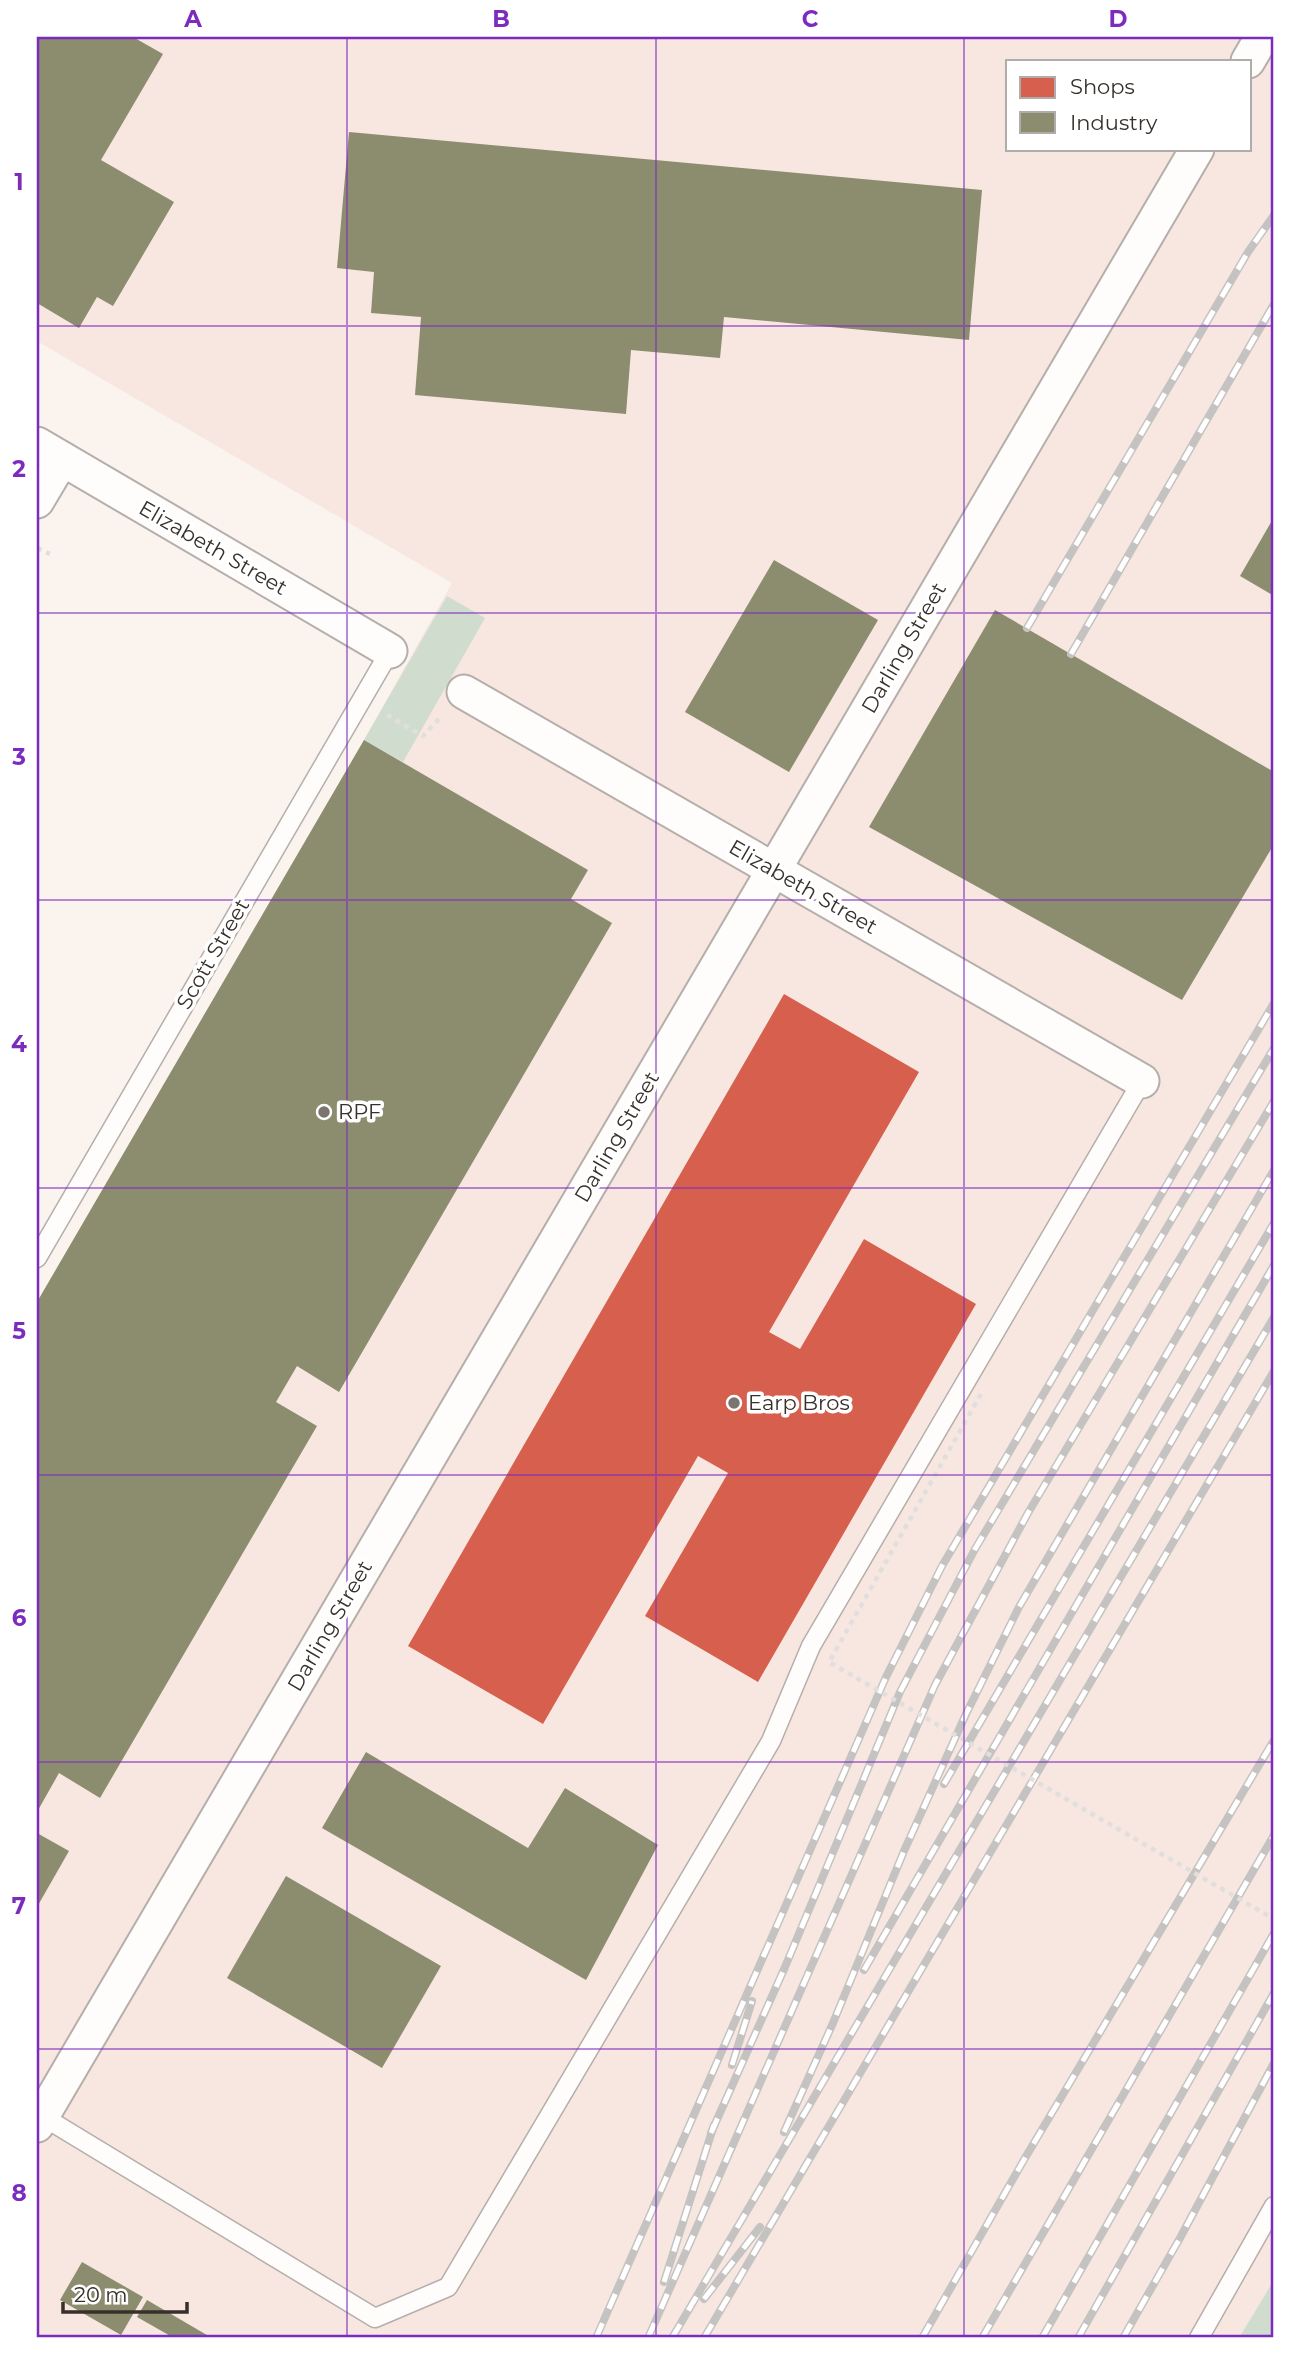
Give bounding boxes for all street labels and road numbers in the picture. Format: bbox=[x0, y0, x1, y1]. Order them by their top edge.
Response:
street label: Elizabeth Street bbox=[135, 495, 292, 600]
street label: Darling Street bbox=[856, 578, 951, 718]
street label: Elizabeth Street bbox=[725, 834, 882, 939]
street label: Scott Street bbox=[171, 894, 254, 1013]
street label: Darling Street bbox=[569, 1067, 664, 1207]
street label: Darling Street bbox=[282, 1556, 377, 1696]

